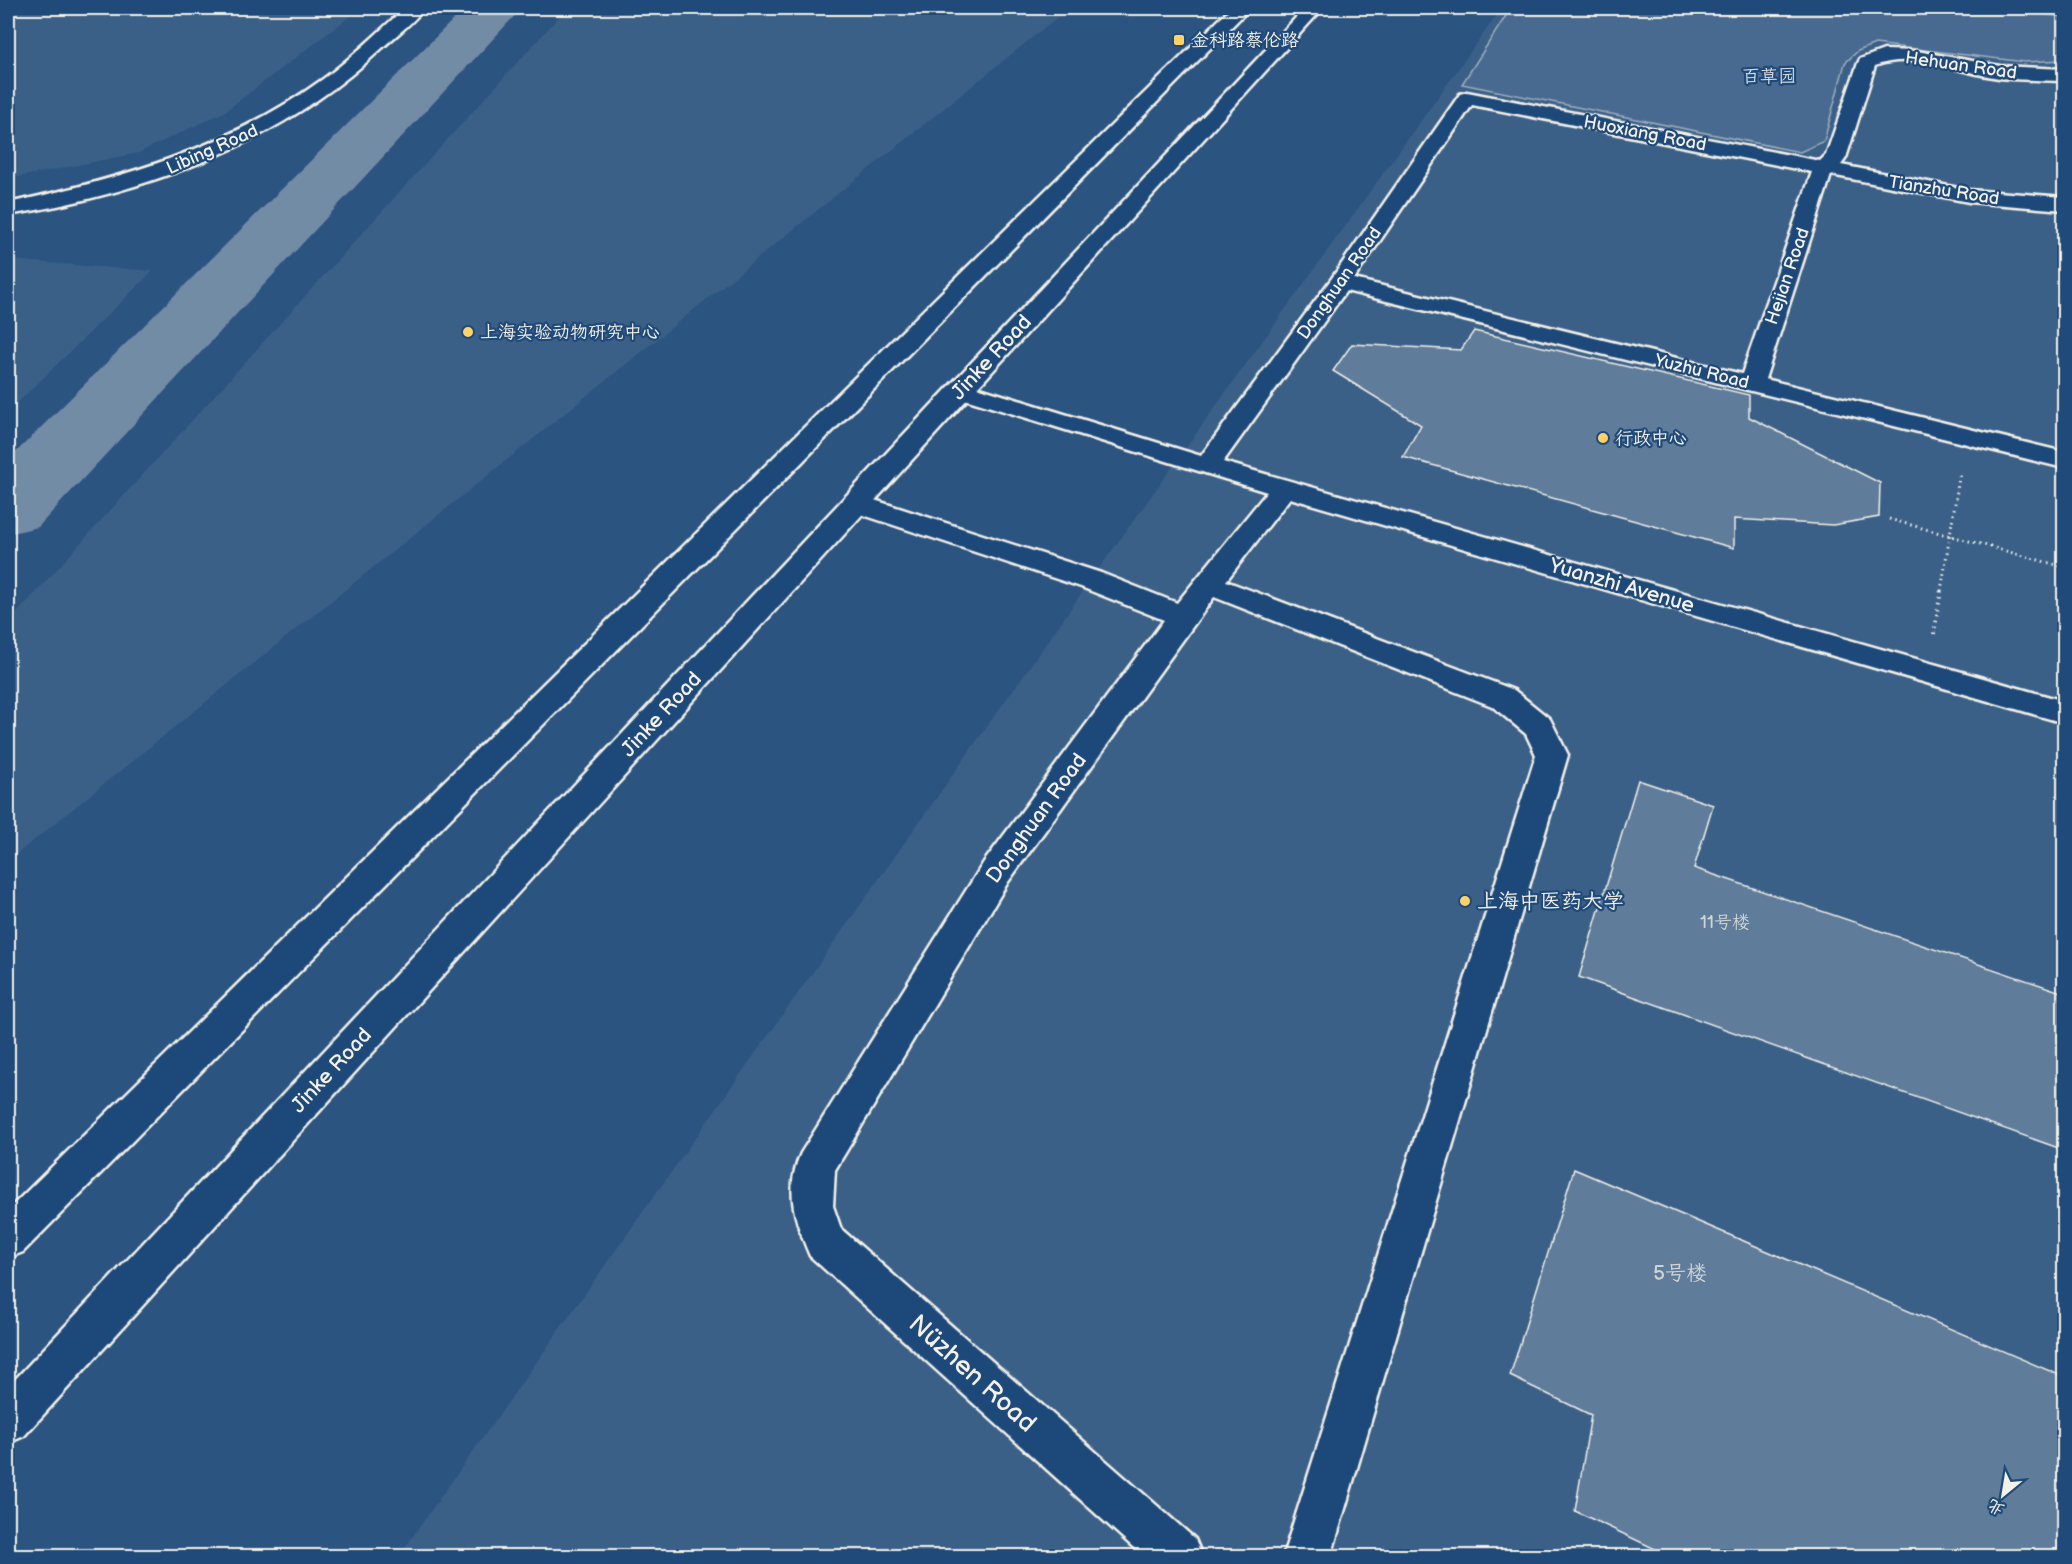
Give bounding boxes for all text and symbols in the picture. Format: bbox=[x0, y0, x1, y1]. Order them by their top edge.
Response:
place label: 金科路蔡伦路 bbox=[1191, 30, 1299, 51]
marker: 金科路蔡伦路 bbox=[1172, 33, 1186, 47]
street label: Hehuan Road bbox=[1904, 47, 2018, 84]
park label: 百草园 bbox=[1742, 66, 1796, 87]
street label: Huoxiang Road bbox=[1582, 111, 1708, 156]
street label: Libing Road bbox=[163, 120, 261, 179]
street label: Tianzhu Road bbox=[1887, 171, 2001, 210]
street label: Donghuan Road bbox=[1293, 223, 1386, 343]
street label: Hejian Road bbox=[1761, 225, 1814, 327]
street label: Jinke Road bbox=[946, 310, 1037, 405]
place label: 上海实验动物研究中心 bbox=[480, 322, 660, 343]
marker: 上海实验动物研究中心 bbox=[461, 325, 475, 339]
street label: Yuzhu Road bbox=[1652, 349, 1751, 393]
place label: 行政中心 bbox=[1615, 428, 1687, 449]
marker: 行政中心 bbox=[1596, 431, 1610, 445]
street label: Yuanzhi Avenue bbox=[1546, 553, 1697, 618]
street label: Jinke Road bbox=[616, 667, 707, 762]
street label: Donghuan Road bbox=[981, 749, 1092, 888]
place label: 上海中医药大学 bbox=[1477, 889, 1624, 914]
marker: 上海中医药大学 bbox=[1458, 894, 1472, 908]
house number: 11号楼 bbox=[1700, 912, 1750, 933]
street label: Jinke Road bbox=[286, 1023, 377, 1118]
house number: 5号楼 bbox=[1653, 1261, 1707, 1286]
street label: Nüzhen Road bbox=[902, 1309, 1042, 1439]
north arrow bbox=[1973, 1465, 2033, 1525]
text: 北 bbox=[1985, 1494, 2008, 1519]

